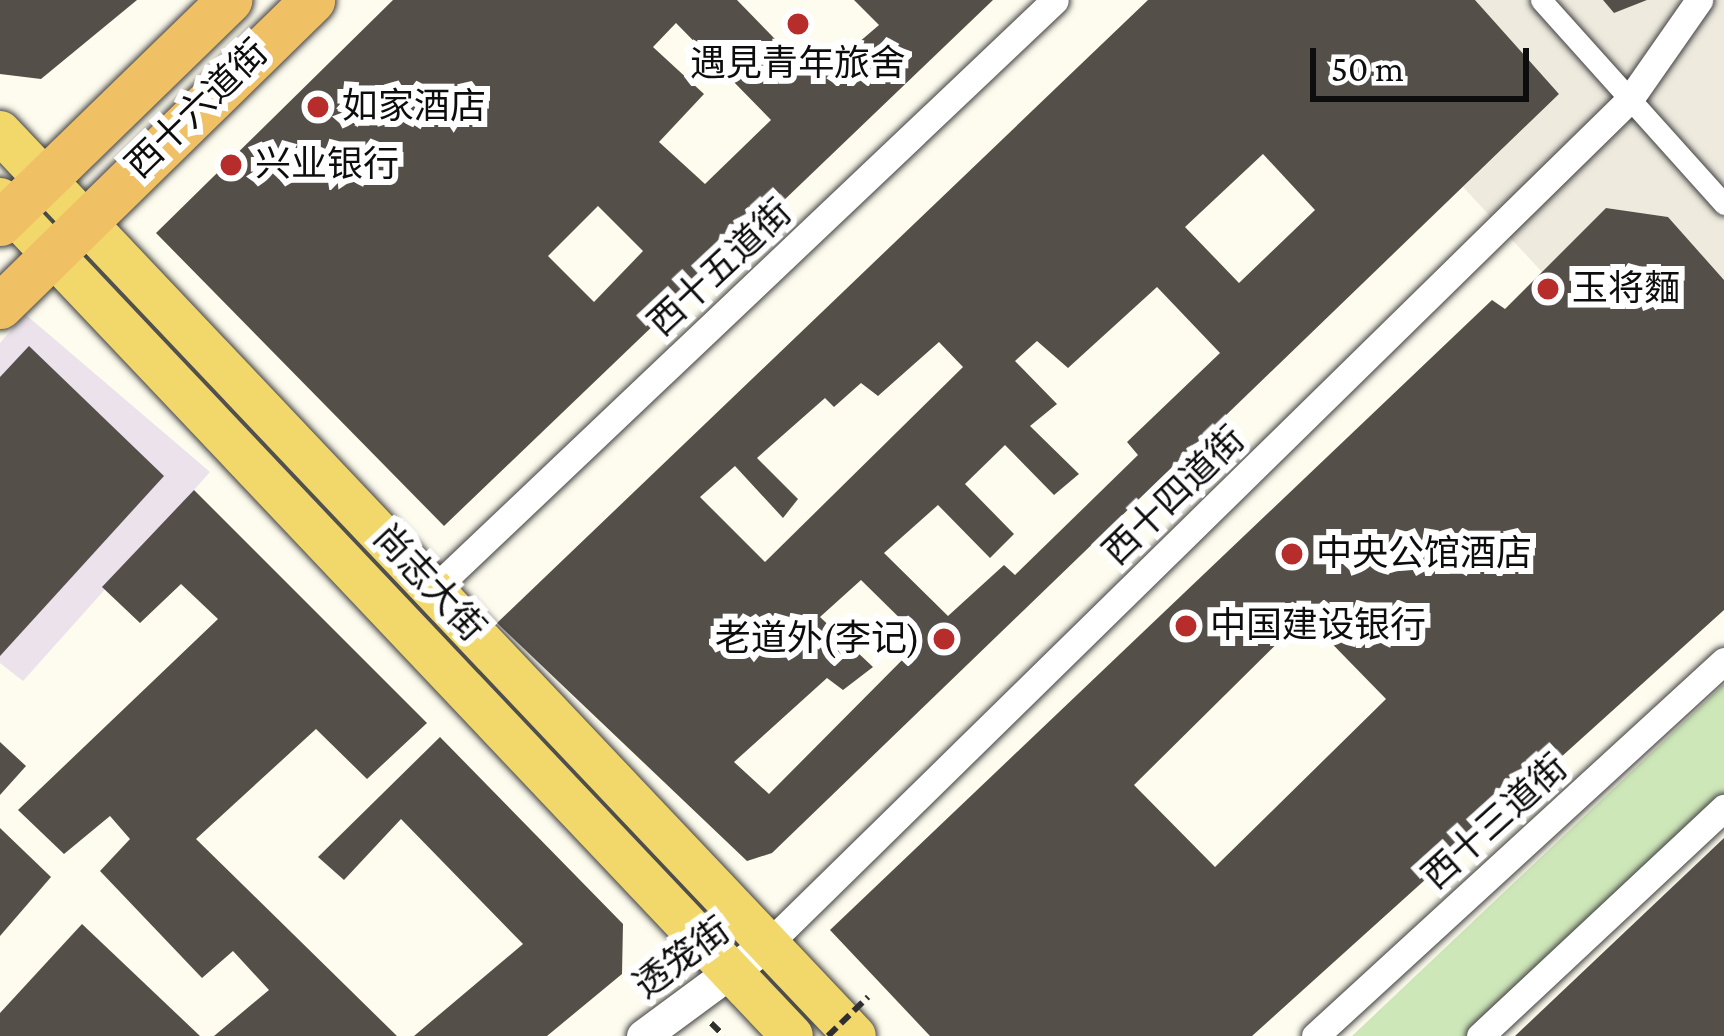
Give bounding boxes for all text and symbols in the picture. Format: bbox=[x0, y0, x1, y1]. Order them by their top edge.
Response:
marker: 遇見青年旅舍 bbox=[785, 11, 811, 37]
scale bar bbox=[1316, 24, 1535, 98]
street label: 西十六道街 bbox=[117, 31, 277, 187]
place label: 遇見青年旅舍 bbox=[690, 42, 906, 86]
text: 50 m bbox=[1331, 49, 1404, 89]
place label: 如家酒店 bbox=[342, 85, 486, 129]
marker: 如家酒店 bbox=[305, 94, 331, 120]
place label: 兴业银行 bbox=[255, 143, 399, 187]
marker: 兴业银行 bbox=[218, 152, 244, 178]
street label: 西十五道街 bbox=[639, 191, 801, 345]
place label: 玉将麵 bbox=[1572, 267, 1680, 311]
marker: 玉将麵 bbox=[1535, 276, 1561, 302]
street label: 西十四道街 bbox=[1094, 418, 1254, 574]
street label: 尚志大街 bbox=[364, 516, 494, 650]
place label: 中央公馆酒店 bbox=[1316, 532, 1532, 576]
marker: 中央公馆酒店 bbox=[1279, 541, 1305, 567]
place label: 中国建设银行 bbox=[1210, 604, 1426, 648]
marker: 中国建设银行 bbox=[1173, 613, 1199, 639]
place label: 老道外(李记) bbox=[715, 617, 920, 661]
marker: 老道外(李记) bbox=[931, 626, 957, 652]
street label: 西十三道街 bbox=[1414, 746, 1576, 898]
street label: 透笼街 bbox=[626, 909, 738, 1007]

